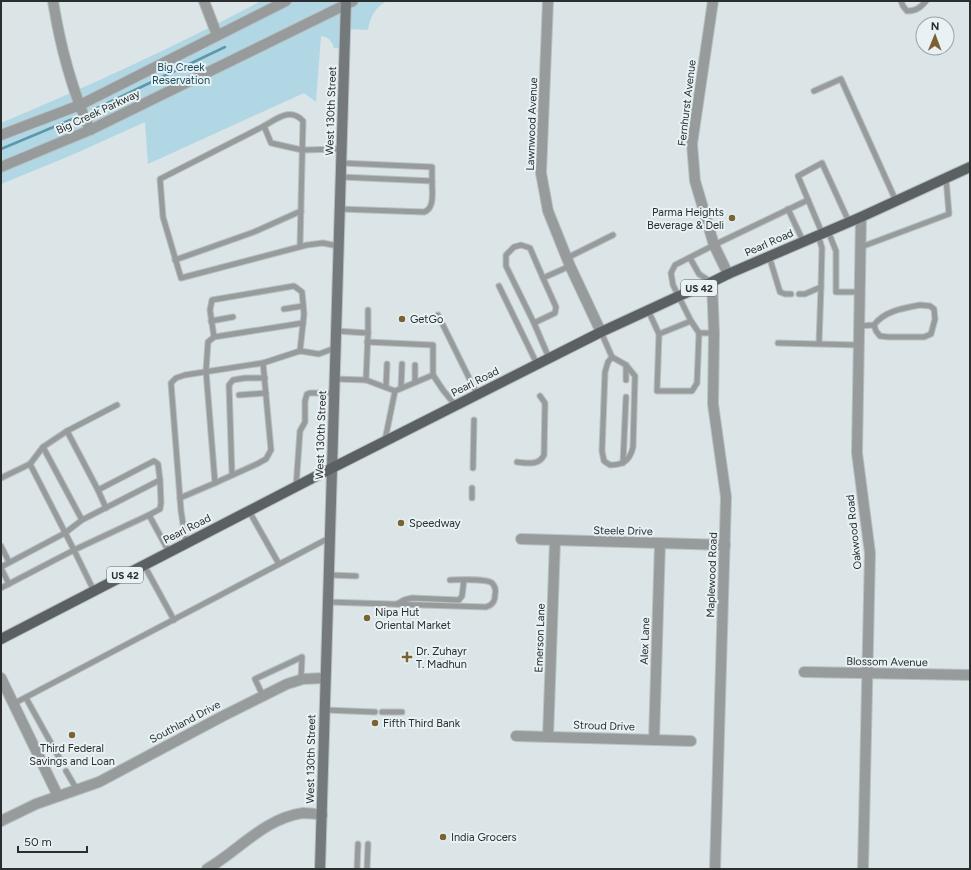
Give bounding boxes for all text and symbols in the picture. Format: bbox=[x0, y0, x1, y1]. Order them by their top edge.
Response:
north arrow bbox=[915, 16, 955, 56]
text: N bbox=[931, 20, 940, 33]
street label: Fernhurst Avenue bbox=[675, 59, 699, 147]
park label: Big Creek Reservation bbox=[152, 61, 210, 87]
street label: West 130th Street bbox=[323, 66, 339, 156]
street label: Lawnwood Avenue bbox=[524, 77, 540, 171]
street label: Big Creek Parkway bbox=[54, 87, 142, 137]
place label: Parma Heights Beverage & Deli bbox=[647, 206, 724, 232]
marker: Parma Heights Beverage & Deli bbox=[727, 213, 737, 223]
street label: Pearl Road bbox=[743, 226, 795, 260]
road number: US 42 bbox=[681, 280, 717, 296]
place label: GetGo bbox=[410, 313, 443, 326]
marker: GetGo bbox=[397, 314, 407, 324]
street label: Pearl Road bbox=[449, 364, 501, 400]
street label: West 130th Street bbox=[313, 390, 329, 480]
street label: Oakwood Road bbox=[844, 494, 864, 570]
street label: Pearl Road bbox=[161, 511, 213, 547]
place label: Speedway bbox=[409, 517, 461, 530]
marker: Speedway bbox=[396, 518, 406, 528]
street label: Steele Drive bbox=[593, 524, 653, 538]
street label: Maplewood Road bbox=[704, 532, 720, 618]
road number: US 42 bbox=[107, 567, 143, 583]
street label: Emerson Lane bbox=[532, 603, 548, 673]
place label: Nipa Hut Oriental Market bbox=[375, 606, 451, 632]
marker: Nipa Hut Oriental Market bbox=[362, 613, 372, 623]
street label: Alex Lane bbox=[638, 617, 652, 665]
place label: Dr. Zuhayr T. Madhun bbox=[416, 645, 467, 671]
marker: Dr. Zuhayr T. Madhun bbox=[401, 651, 413, 663]
street label: Blossom Avenue bbox=[846, 655, 928, 669]
street label: Southland Drive bbox=[147, 698, 223, 746]
street label: West 130th Street bbox=[304, 714, 318, 804]
place label: Fifth Third Bank bbox=[383, 717, 461, 730]
marker: Fifth Third Bank bbox=[370, 718, 380, 728]
street label: Stroud Drive bbox=[573, 718, 635, 734]
marker: Third Federal Savings and Loan bbox=[67, 730, 77, 740]
place label: Third Federal Savings and Loan bbox=[29, 742, 115, 768]
scale bar bbox=[18, 828, 87, 854]
place label: India Grocers bbox=[451, 831, 517, 844]
marker: India Grocers bbox=[438, 832, 448, 842]
text: 50 m bbox=[24, 835, 52, 849]

